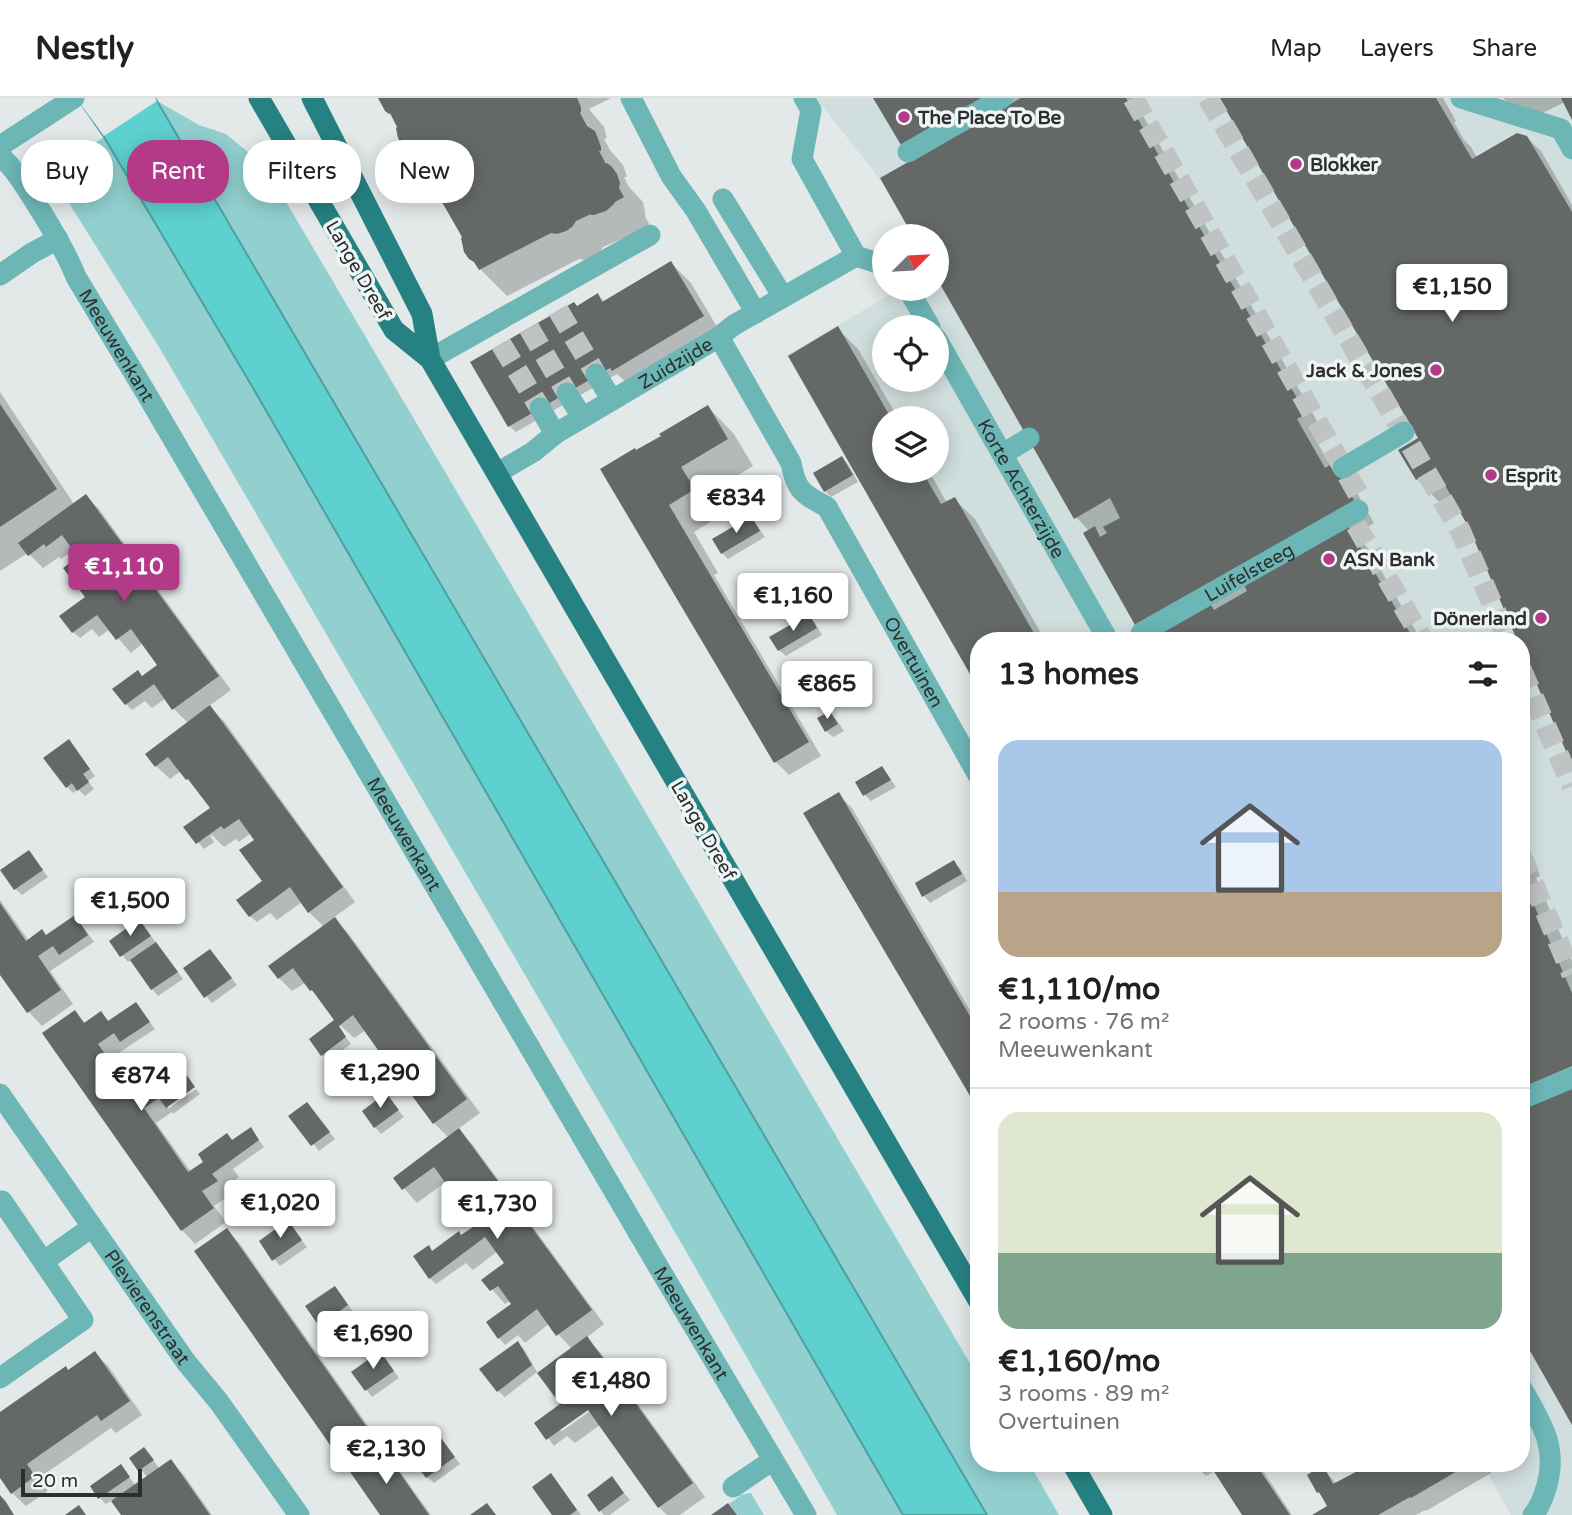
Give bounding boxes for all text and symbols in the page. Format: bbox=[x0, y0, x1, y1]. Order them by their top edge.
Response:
text: Nestly bbox=[35, 29, 134, 68]
text: Map bbox=[1270, 34, 1322, 63]
text: Layers bbox=[1360, 34, 1434, 63]
text: Share bbox=[1472, 34, 1537, 63]
place label: The Place To Be bbox=[917, 107, 1061, 129]
marker: The Place To Be bbox=[896, 109, 912, 125]
chip: Buy bbox=[21, 140, 113, 203]
chip: Rent bbox=[127, 140, 229, 203]
chip: Filters bbox=[243, 140, 361, 203]
chip: New bbox=[375, 140, 474, 203]
place label: Blokker bbox=[1310, 154, 1379, 176]
marker: Blokker bbox=[1288, 156, 1304, 172]
street label: Lange Dreef bbox=[321, 217, 396, 325]
north arrow bbox=[872, 224, 948, 301]
map controls bbox=[872, 224, 949, 483]
pin: €1,150 bbox=[1395, 264, 1509, 324]
text: €1,150 bbox=[1412, 273, 1492, 301]
street label: Meeuwenkant bbox=[74, 285, 159, 406]
button: locate bbox=[872, 315, 949, 392]
street label: Zuidzijde bbox=[635, 333, 717, 394]
place label: Jack & Jones bbox=[1305, 360, 1422, 382]
marker: Jack & Jones bbox=[1428, 362, 1444, 378]
button: layers bbox=[872, 406, 949, 483]
street label: Korte Achterzijde bbox=[972, 415, 1069, 562]
place label: Esprit bbox=[1505, 465, 1558, 488]
marker: Esprit bbox=[1483, 467, 1499, 483]
pin: €834 bbox=[695, 476, 777, 535]
text: €834 bbox=[706, 484, 766, 512]
street label: Luifelsteeg bbox=[1201, 539, 1298, 607]
pin: €1,110 bbox=[67, 545, 181, 604]
place label: ASN Bank bbox=[1343, 549, 1435, 571]
marker: ASN Bank bbox=[1321, 551, 1337, 567]
text: €1,110 bbox=[84, 553, 164, 581]
pin: €1,160 bbox=[736, 574, 850, 633]
text: €1,160 bbox=[753, 582, 833, 610]
place label: Dönerland bbox=[1433, 608, 1527, 630]
marker: Dönerland bbox=[1533, 610, 1549, 626]
street label: Overtuinen bbox=[879, 613, 948, 712]
icon: filters bbox=[1464, 655, 1502, 693]
text: 13 homes bbox=[998, 656, 1139, 693]
pin: €865 bbox=[786, 662, 868, 721]
text: €865 bbox=[797, 670, 857, 698]
street label: Meeuwenkant bbox=[362, 774, 446, 895]
street label: Lange Dreef bbox=[666, 777, 741, 885]
icon: home bbox=[1187, 785, 1313, 911]
pin: €1,500 bbox=[73, 878, 187, 938]
text: €1,500 bbox=[90, 887, 170, 915]
text: €1,110/mo bbox=[998, 971, 1160, 1008]
text: 2 rooms · 76 m² bbox=[998, 1008, 1169, 1036]
text: Meeuwenkant bbox=[998, 1036, 1153, 1064]
pin: €1,290 bbox=[323, 1051, 437, 1110]
pin: €874 bbox=[100, 1054, 182, 1113]
text: €1,290 bbox=[340, 1059, 420, 1087]
text: €874 bbox=[111, 1062, 171, 1090]
icon: home bbox=[1187, 1157, 1313, 1283]
pin: €1,020 bbox=[223, 1180, 337, 1240]
pin: €1,730 bbox=[440, 1182, 554, 1241]
text: €1,020 bbox=[240, 1189, 320, 1217]
text: €1,730 bbox=[457, 1190, 537, 1218]
street label: Plevierenstraat bbox=[99, 1246, 194, 1369]
street label: Meeuwenkant bbox=[649, 1263, 733, 1384]
pin: €1,690 bbox=[316, 1312, 430, 1371]
text: €1,690 bbox=[333, 1320, 413, 1348]
text: €1,160/mo bbox=[998, 1343, 1160, 1380]
pin: €1,480 bbox=[554, 1358, 668, 1418]
text: €1,480 bbox=[572, 1367, 650, 1395]
text: 3 rooms · 89 m² bbox=[998, 1380, 1169, 1408]
text: Overtuinen bbox=[998, 1408, 1120, 1436]
pin: €2,130 bbox=[329, 1426, 443, 1486]
text: €2,130 bbox=[346, 1435, 426, 1463]
scale bar bbox=[21, 1466, 142, 1498]
text: 20 m bbox=[32, 1470, 78, 1492]

